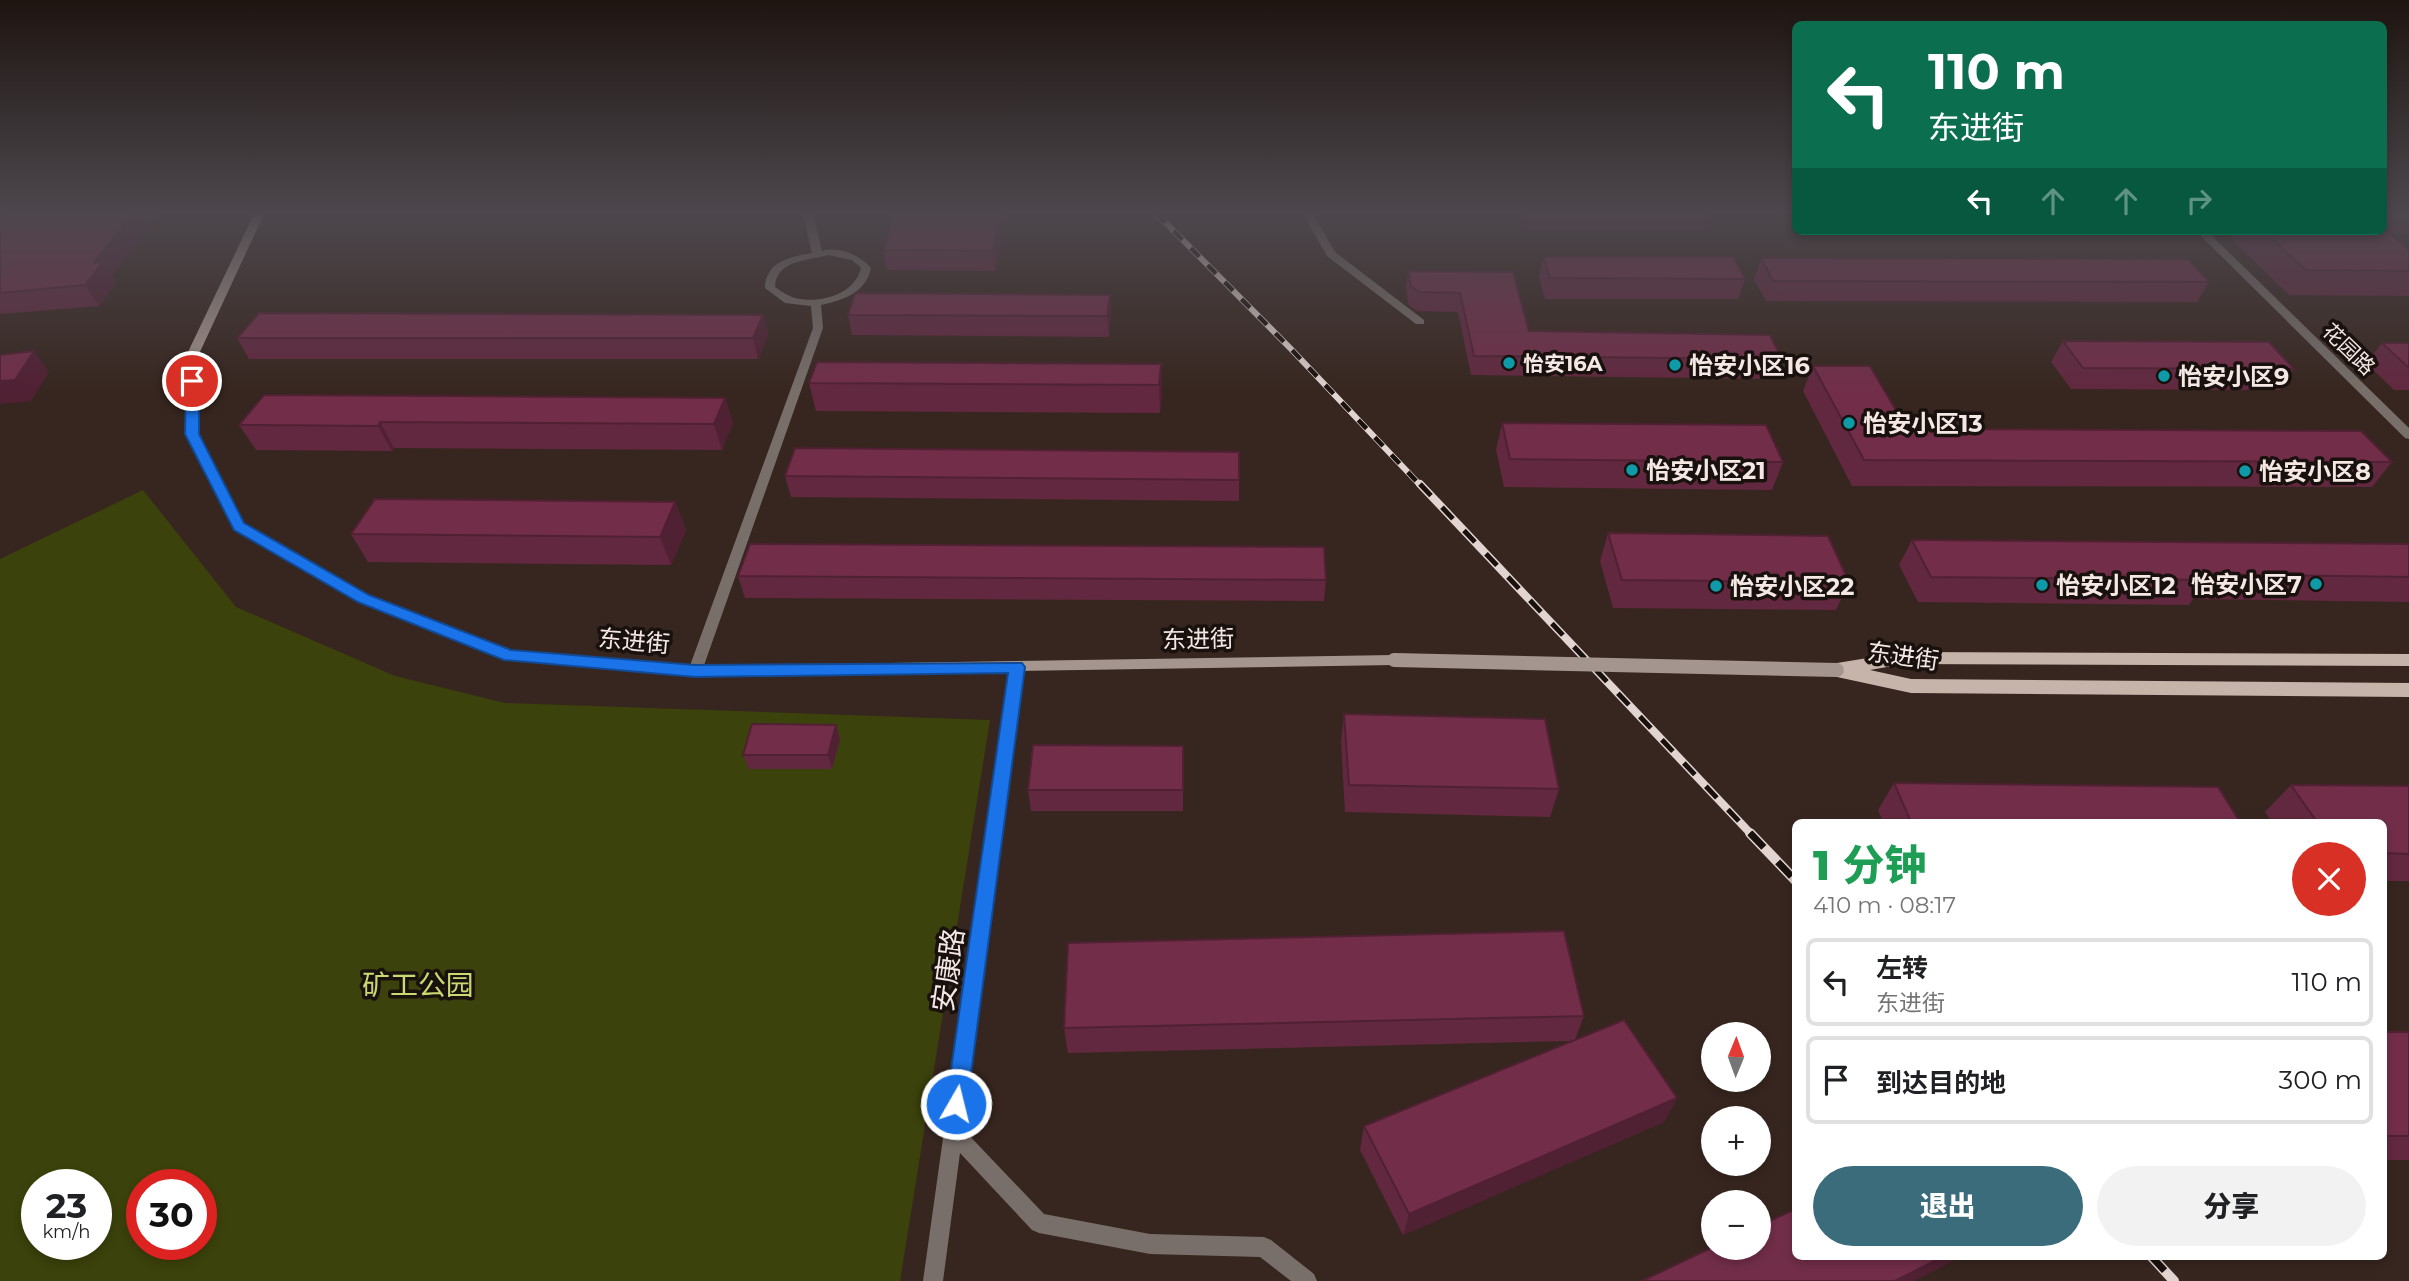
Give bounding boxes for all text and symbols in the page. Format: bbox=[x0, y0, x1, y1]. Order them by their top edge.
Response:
text: 110 m bbox=[1928, 42, 2065, 101]
icon: left bbox=[1813, 49, 1904, 140]
text: 东进街 bbox=[1928, 108, 2024, 147]
icon: left bbox=[1961, 182, 1999, 220]
icon: ahead bbox=[2034, 182, 2072, 220]
icon: ahead bbox=[2107, 182, 2145, 220]
icon: right bbox=[2180, 182, 2218, 220]
street label: 花园路 bbox=[2318, 318, 2380, 380]
pin bbox=[162, 351, 222, 411]
place label: 怡安16A bbox=[1523, 351, 1604, 376]
place label: 怡安小区16 bbox=[1689, 351, 1810, 380]
marker: 怡安16A bbox=[1501, 355, 1517, 371]
marker: 怡安小区16 bbox=[1667, 357, 1683, 373]
icon: arrive bbox=[173, 362, 211, 400]
place label: 怡安小区9 bbox=[2178, 362, 2289, 391]
marker: 怡安小区9 bbox=[2156, 368, 2172, 384]
place label: 怡安小区13 bbox=[1863, 409, 1983, 438]
marker: 怡安小区13 bbox=[1841, 415, 1857, 431]
place label: 怡安小区21 bbox=[1646, 456, 1766, 485]
place label: 怡安小区8 bbox=[2259, 457, 2371, 486]
marker: 怡安小区21 bbox=[1624, 462, 1640, 478]
marker: 怡安小区8 bbox=[2237, 463, 2253, 479]
place label: 怡安小区7 bbox=[2191, 570, 2302, 599]
place label: 怡安小区12 bbox=[2056, 571, 2176, 600]
place label: 怡安小区22 bbox=[1730, 572, 1854, 601]
marker: 怡安小区7 bbox=[2308, 576, 2324, 592]
marker: 怡安小区12 bbox=[2034, 577, 2050, 593]
marker: 怡安小区22 bbox=[1708, 578, 1724, 594]
street label: 东进街 bbox=[597, 623, 671, 659]
street label: 东进街 bbox=[1162, 624, 1234, 654]
street label: 东进街 bbox=[1865, 637, 1941, 675]
text: 1 分钟 bbox=[1813, 839, 1926, 891]
button: close bbox=[2292, 842, 2366, 916]
text: 410 m · 08:17 bbox=[1813, 891, 1956, 919]
street label: 安康路 bbox=[925, 926, 971, 1014]
text: 左转 bbox=[1876, 952, 1928, 984]
icon: left bbox=[1817, 963, 1855, 1001]
text: 110 m bbox=[2292, 966, 2362, 998]
park label: 矿工公园 bbox=[362, 968, 474, 1002]
text: 东进街 bbox=[1876, 989, 1945, 1017]
north arrow bbox=[1701, 1022, 1771, 1092]
map controls bbox=[1701, 1022, 1771, 1260]
icon: arrive bbox=[1817, 1061, 1855, 1099]
text: 300 m bbox=[2279, 1064, 2362, 1096]
position arrow bbox=[919, 1067, 993, 1141]
text: 到达目的地 bbox=[1876, 1067, 2006, 1099]
button: + bbox=[1701, 1106, 1771, 1176]
button: 退出 bbox=[1813, 1166, 2083, 1246]
button: 分享 bbox=[2097, 1166, 2366, 1246]
speed limit sign: 30 bbox=[126, 1169, 217, 1260]
text: 23 bbox=[46, 1184, 87, 1227]
button: − bbox=[1701, 1190, 1771, 1260]
text: km/h bbox=[42, 1221, 91, 1243]

